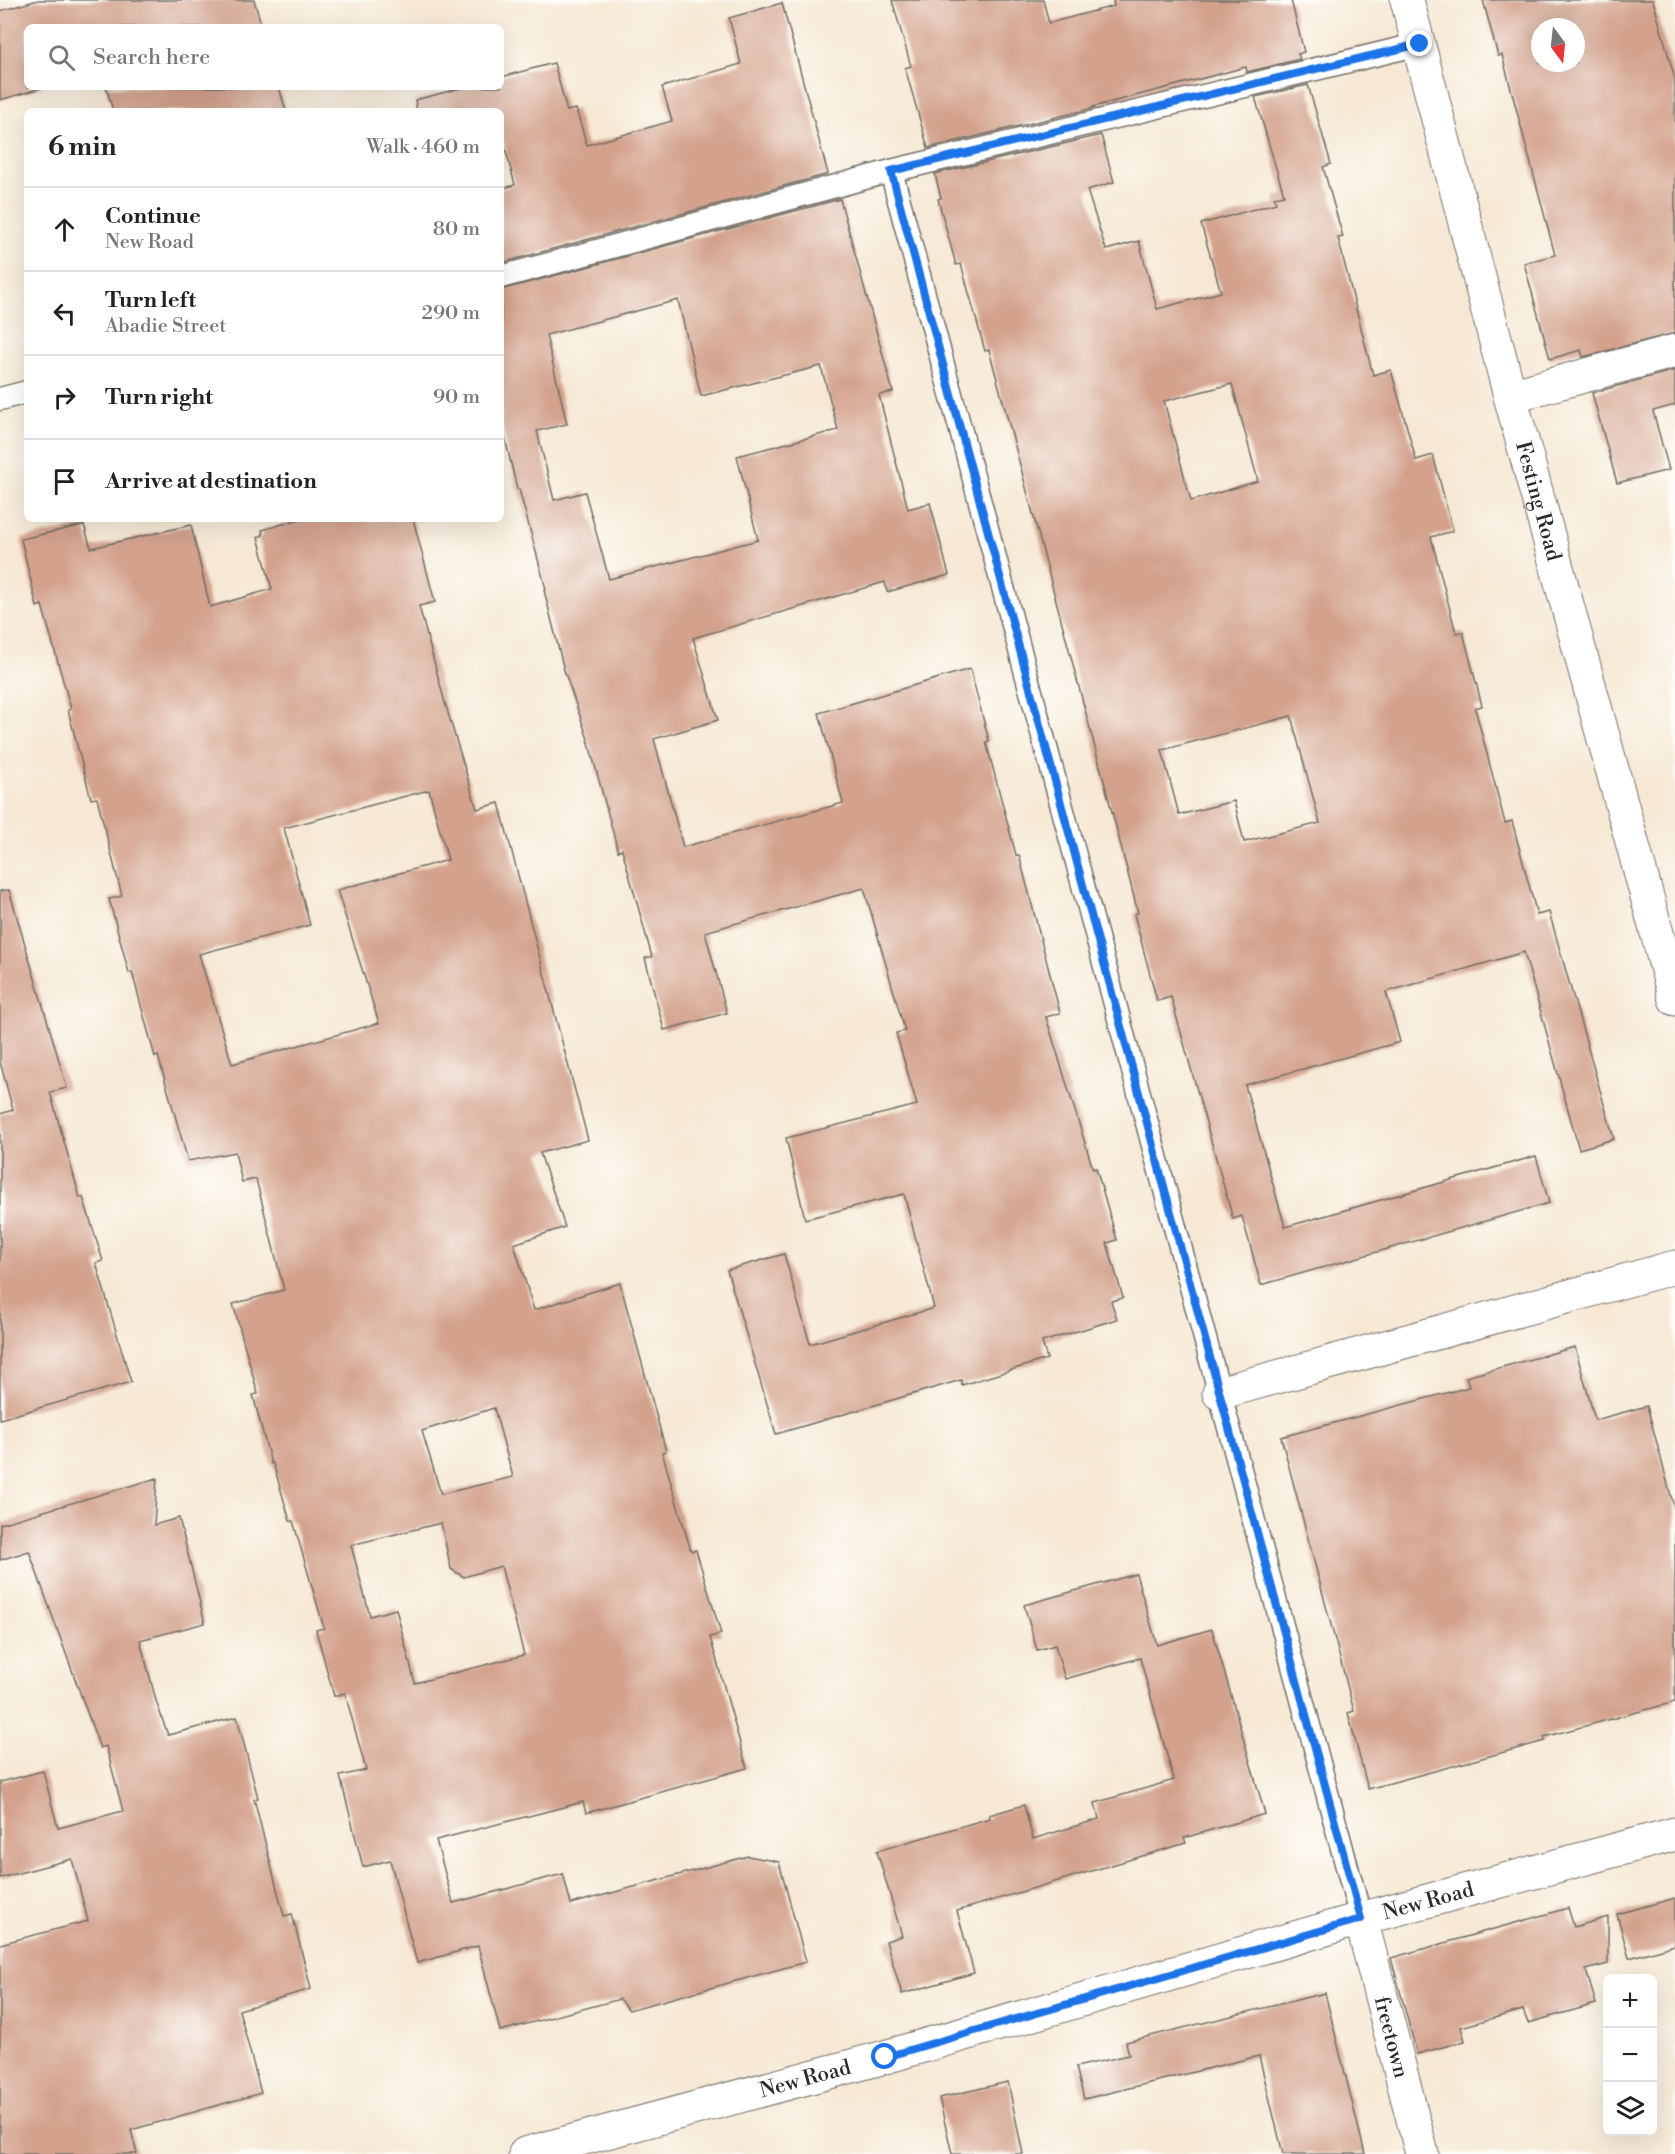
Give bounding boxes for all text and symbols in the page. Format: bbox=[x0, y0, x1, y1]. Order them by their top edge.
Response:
north arrow bbox=[1531, 18, 1585, 72]
search box bbox=[24, 24, 504, 90]
route end bbox=[1406, 30, 1432, 56]
icon: search bbox=[45, 41, 78, 74]
text: Search here bbox=[93, 44, 210, 71]
text: 6 min bbox=[48, 131, 116, 163]
text: Walk · 460 m bbox=[366, 135, 480, 160]
text: Continue bbox=[105, 203, 201, 230]
icon: ahead bbox=[48, 213, 81, 246]
text: 80 m bbox=[433, 217, 480, 242]
text: New Road bbox=[105, 230, 194, 255]
text: Turn left bbox=[105, 287, 196, 314]
icon: left bbox=[48, 297, 81, 330]
text: 290 m bbox=[422, 301, 480, 326]
text: Abadie Street bbox=[105, 314, 226, 339]
icon: right bbox=[48, 381, 81, 414]
text: Turn right bbox=[105, 384, 213, 411]
text: 90 m bbox=[433, 385, 480, 410]
street label: Festing Road bbox=[1509, 438, 1567, 564]
icon: arrive bbox=[48, 465, 81, 498]
text: Arrive at destination bbox=[105, 468, 317, 495]
street label: New Road bbox=[1380, 1877, 1477, 1926]
map controls bbox=[1603, 1974, 1657, 2136]
button: + bbox=[1603, 1974, 1657, 2028]
street label: freetown bbox=[1368, 1994, 1414, 2081]
button: − bbox=[1603, 2028, 1657, 2082]
route start bbox=[871, 2043, 897, 2069]
street label: New Road bbox=[757, 2055, 854, 2104]
button: layers bbox=[1603, 2082, 1657, 2136]

